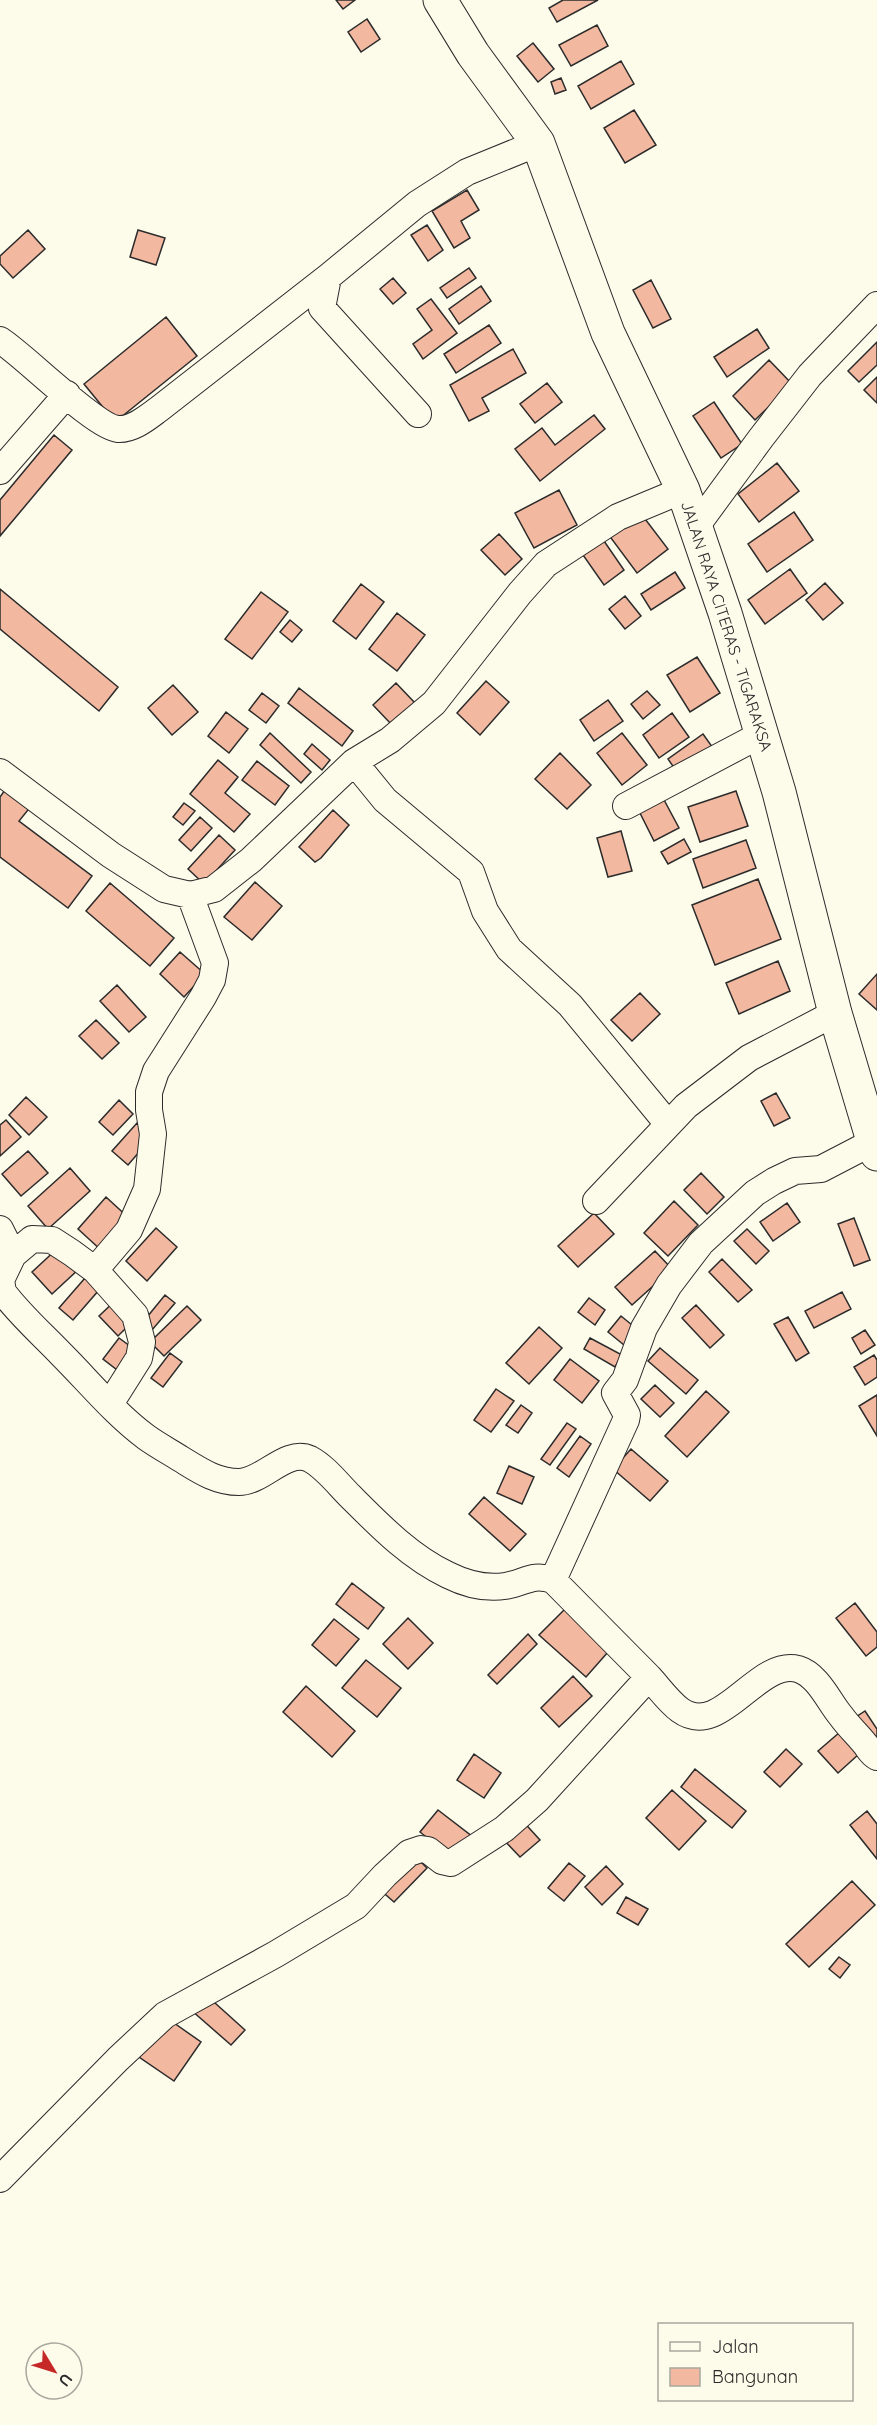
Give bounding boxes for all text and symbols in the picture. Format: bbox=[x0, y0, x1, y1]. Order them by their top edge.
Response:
street label: JALAN RAYA CITERAS - TIGARAKSA bbox=[677, 498, 777, 754]
legend bbox=[658, 2323, 853, 2401]
text: Jalan bbox=[712, 2335, 759, 2358]
north arrow bbox=[24, 2341, 84, 2401]
text: Bangunan bbox=[712, 2365, 798, 2388]
text: U bbox=[54, 2370, 77, 2391]

